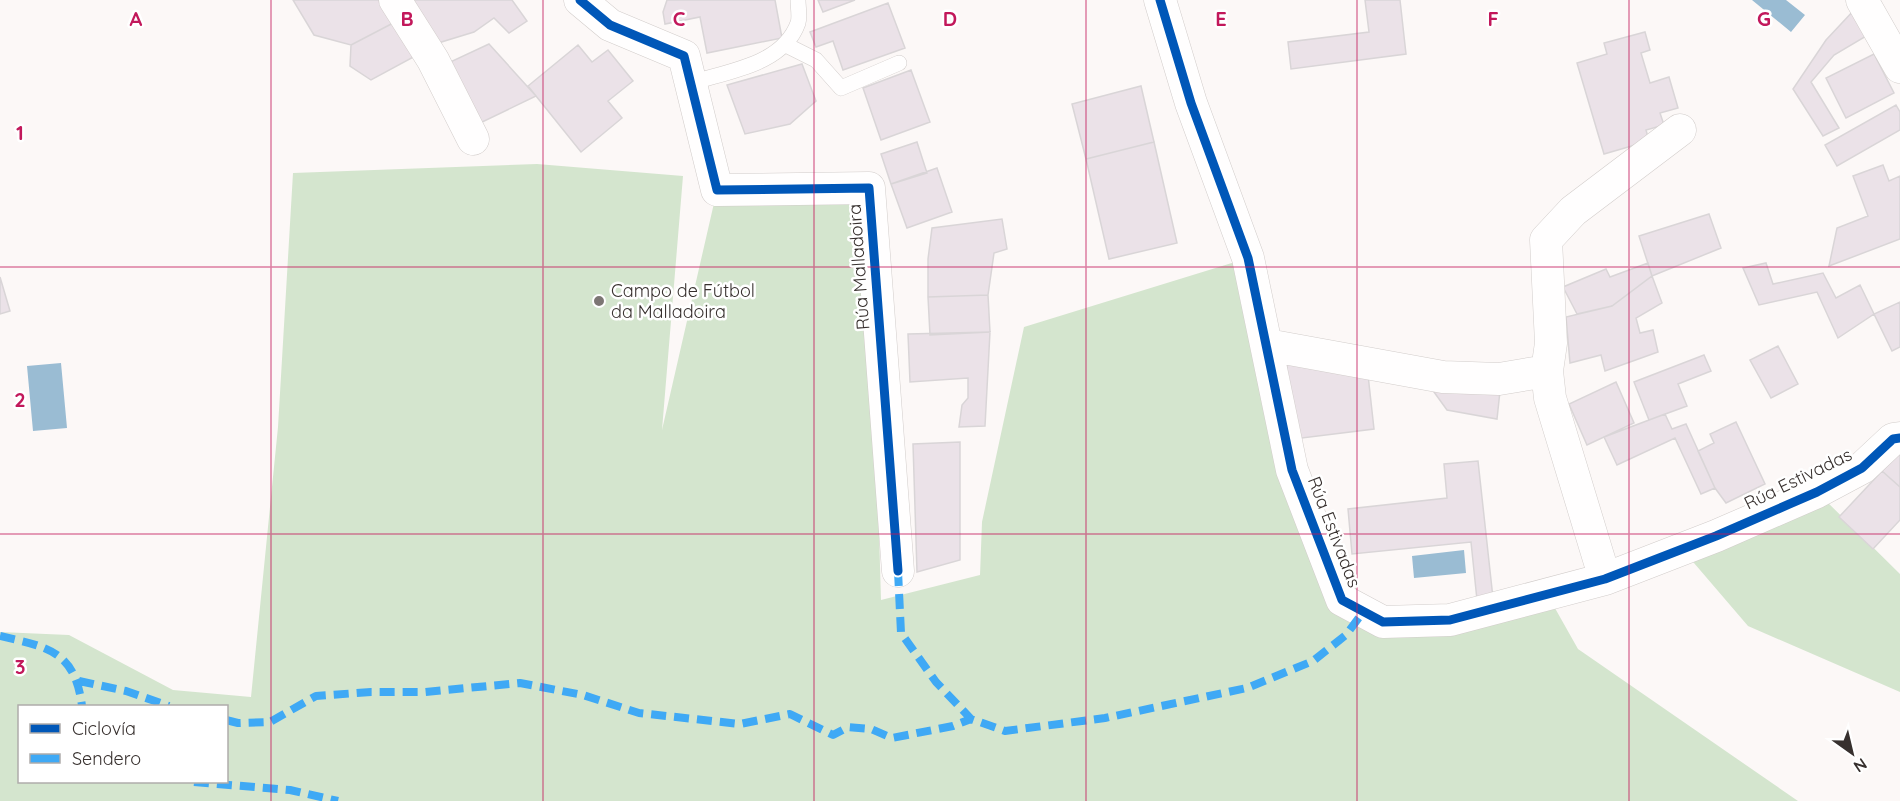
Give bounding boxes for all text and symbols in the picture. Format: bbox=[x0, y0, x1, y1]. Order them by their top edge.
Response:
text: A bbox=[130, 6, 143, 31]
text: B bbox=[400, 6, 414, 31]
text: C bbox=[673, 6, 686, 31]
text: D bbox=[943, 6, 957, 31]
text: E bbox=[1215, 6, 1227, 31]
text: F bbox=[1487, 6, 1499, 31]
text: G bbox=[1757, 6, 1771, 31]
text: 1 bbox=[16, 120, 24, 145]
street label: Rúa Malladoira bbox=[843, 203, 874, 331]
place label: Campo de Fútbol da Malladoira bbox=[611, 279, 755, 323]
marker: Campo de Fútbol da Malladoira bbox=[592, 294, 606, 308]
text: 2 bbox=[14, 387, 26, 412]
street label: Rúa Estivadas bbox=[1740, 443, 1855, 515]
street label: Rúa Estivadas bbox=[1303, 473, 1366, 591]
text: 3 bbox=[15, 654, 25, 679]
legend bbox=[18, 705, 228, 783]
text: Ciclovía bbox=[72, 717, 136, 740]
north arrow bbox=[1822, 723, 1882, 783]
text: Sendero bbox=[72, 747, 141, 770]
text: N bbox=[1850, 754, 1871, 777]

